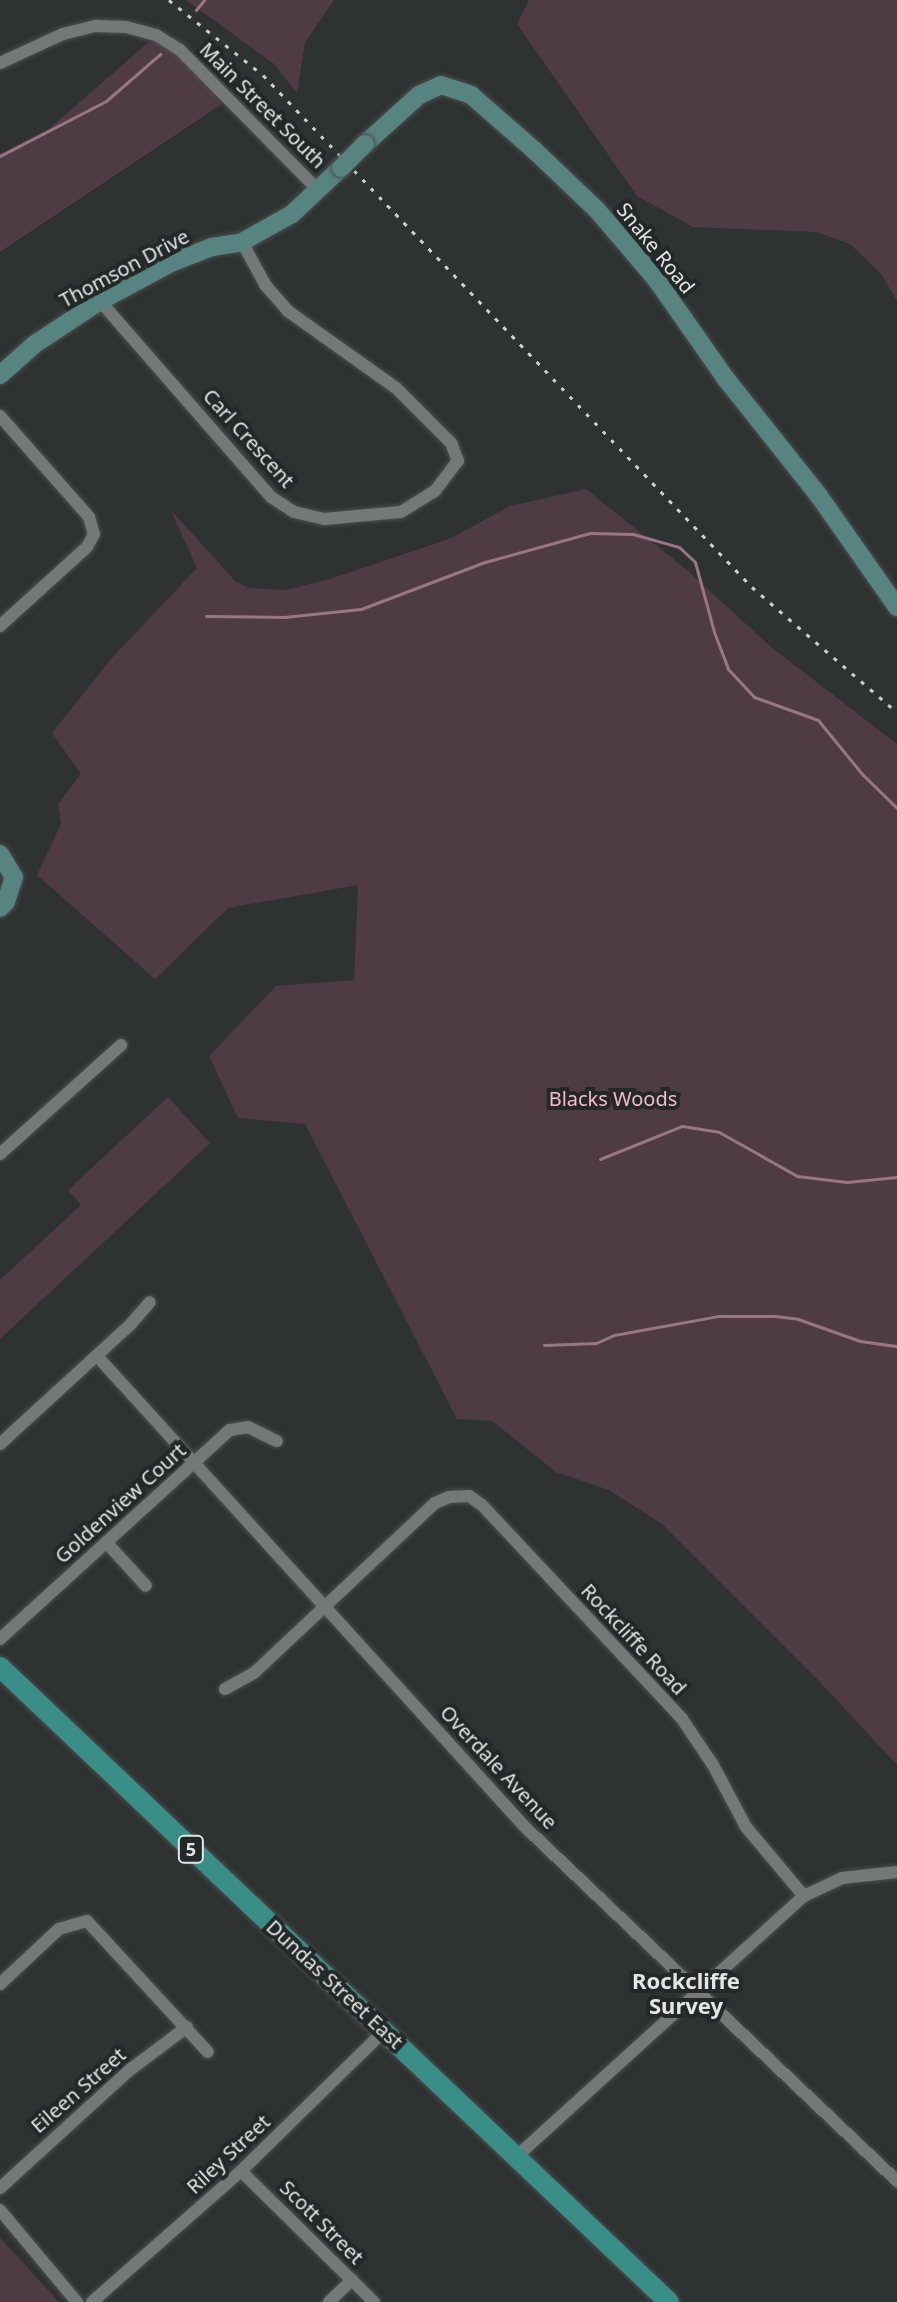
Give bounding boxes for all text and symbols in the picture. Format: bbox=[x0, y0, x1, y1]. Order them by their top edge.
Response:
street label: Main Street South bbox=[195, 37, 331, 173]
street label: Snake Road bbox=[612, 198, 700, 298]
street label: Thomson Drive bbox=[55, 224, 193, 312]
street label: Carl Crescent bbox=[198, 384, 300, 492]
park label: Blacks Woods bbox=[549, 1086, 677, 1110]
street label: Goldenview Court bbox=[50, 1438, 190, 1568]
street label: Rockcliffe Road bbox=[576, 1579, 692, 1699]
street label: Overdale Avenue bbox=[436, 1700, 562, 1834]
road number: 5 bbox=[177, 1835, 205, 1863]
street label: Dundas Street East bbox=[262, 1915, 408, 2053]
district label: Rockcliffe Survey bbox=[632, 1967, 740, 2018]
street label: Eileen Street bbox=[26, 2042, 130, 2138]
street label: Riley Street bbox=[181, 2109, 275, 2199]
street label: Scott Street bbox=[275, 2175, 369, 2269]

